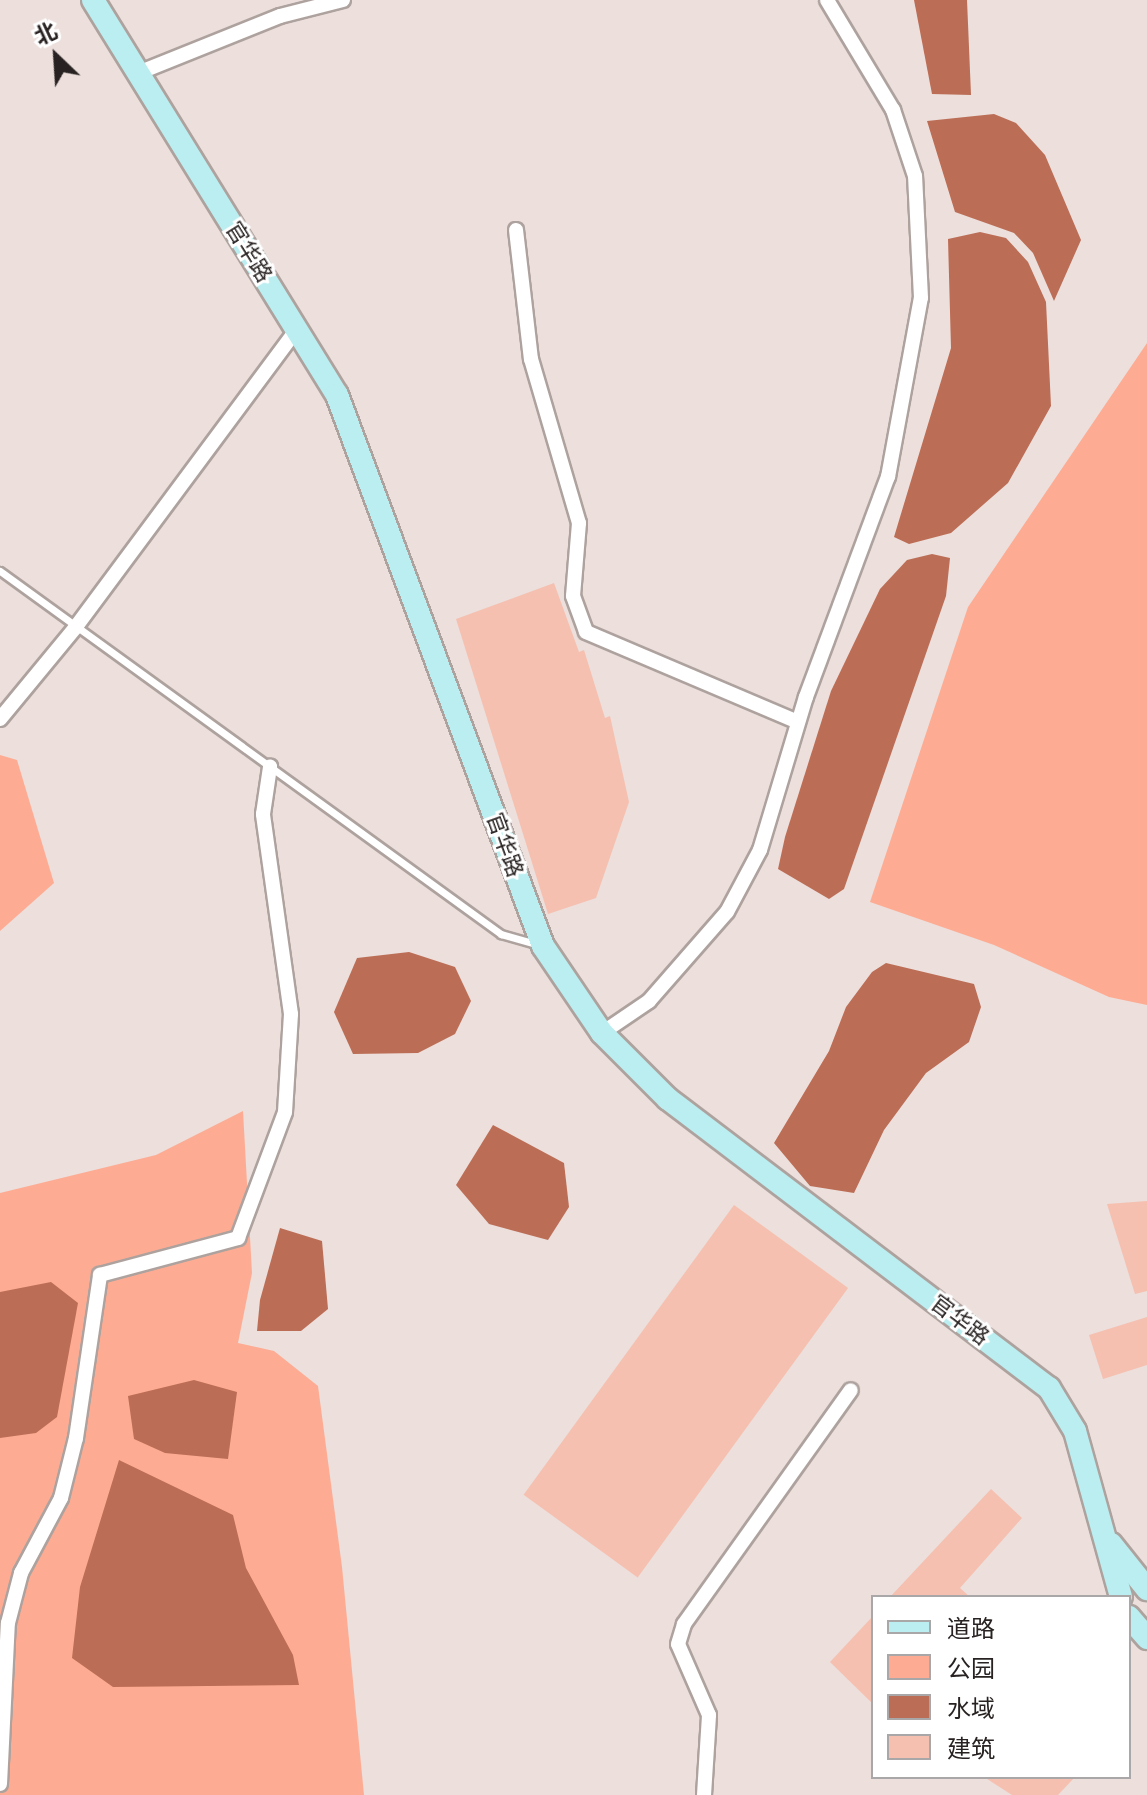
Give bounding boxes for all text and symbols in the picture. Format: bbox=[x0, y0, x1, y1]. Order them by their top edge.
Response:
text: 北 bbox=[29, 15, 62, 52]
north arrow bbox=[16, 16, 96, 96]
street label: 官华路 bbox=[220, 217, 278, 287]
street label: 官华路 bbox=[481, 809, 529, 881]
street label: 官华路 bbox=[926, 1290, 994, 1350]
legend bbox=[871, 1595, 1131, 1779]
text: 道路 bbox=[947, 1612, 995, 1645]
text: 公园 bbox=[947, 1652, 995, 1685]
text: 水域 bbox=[947, 1692, 995, 1725]
text: 建筑 bbox=[947, 1732, 995, 1765]

